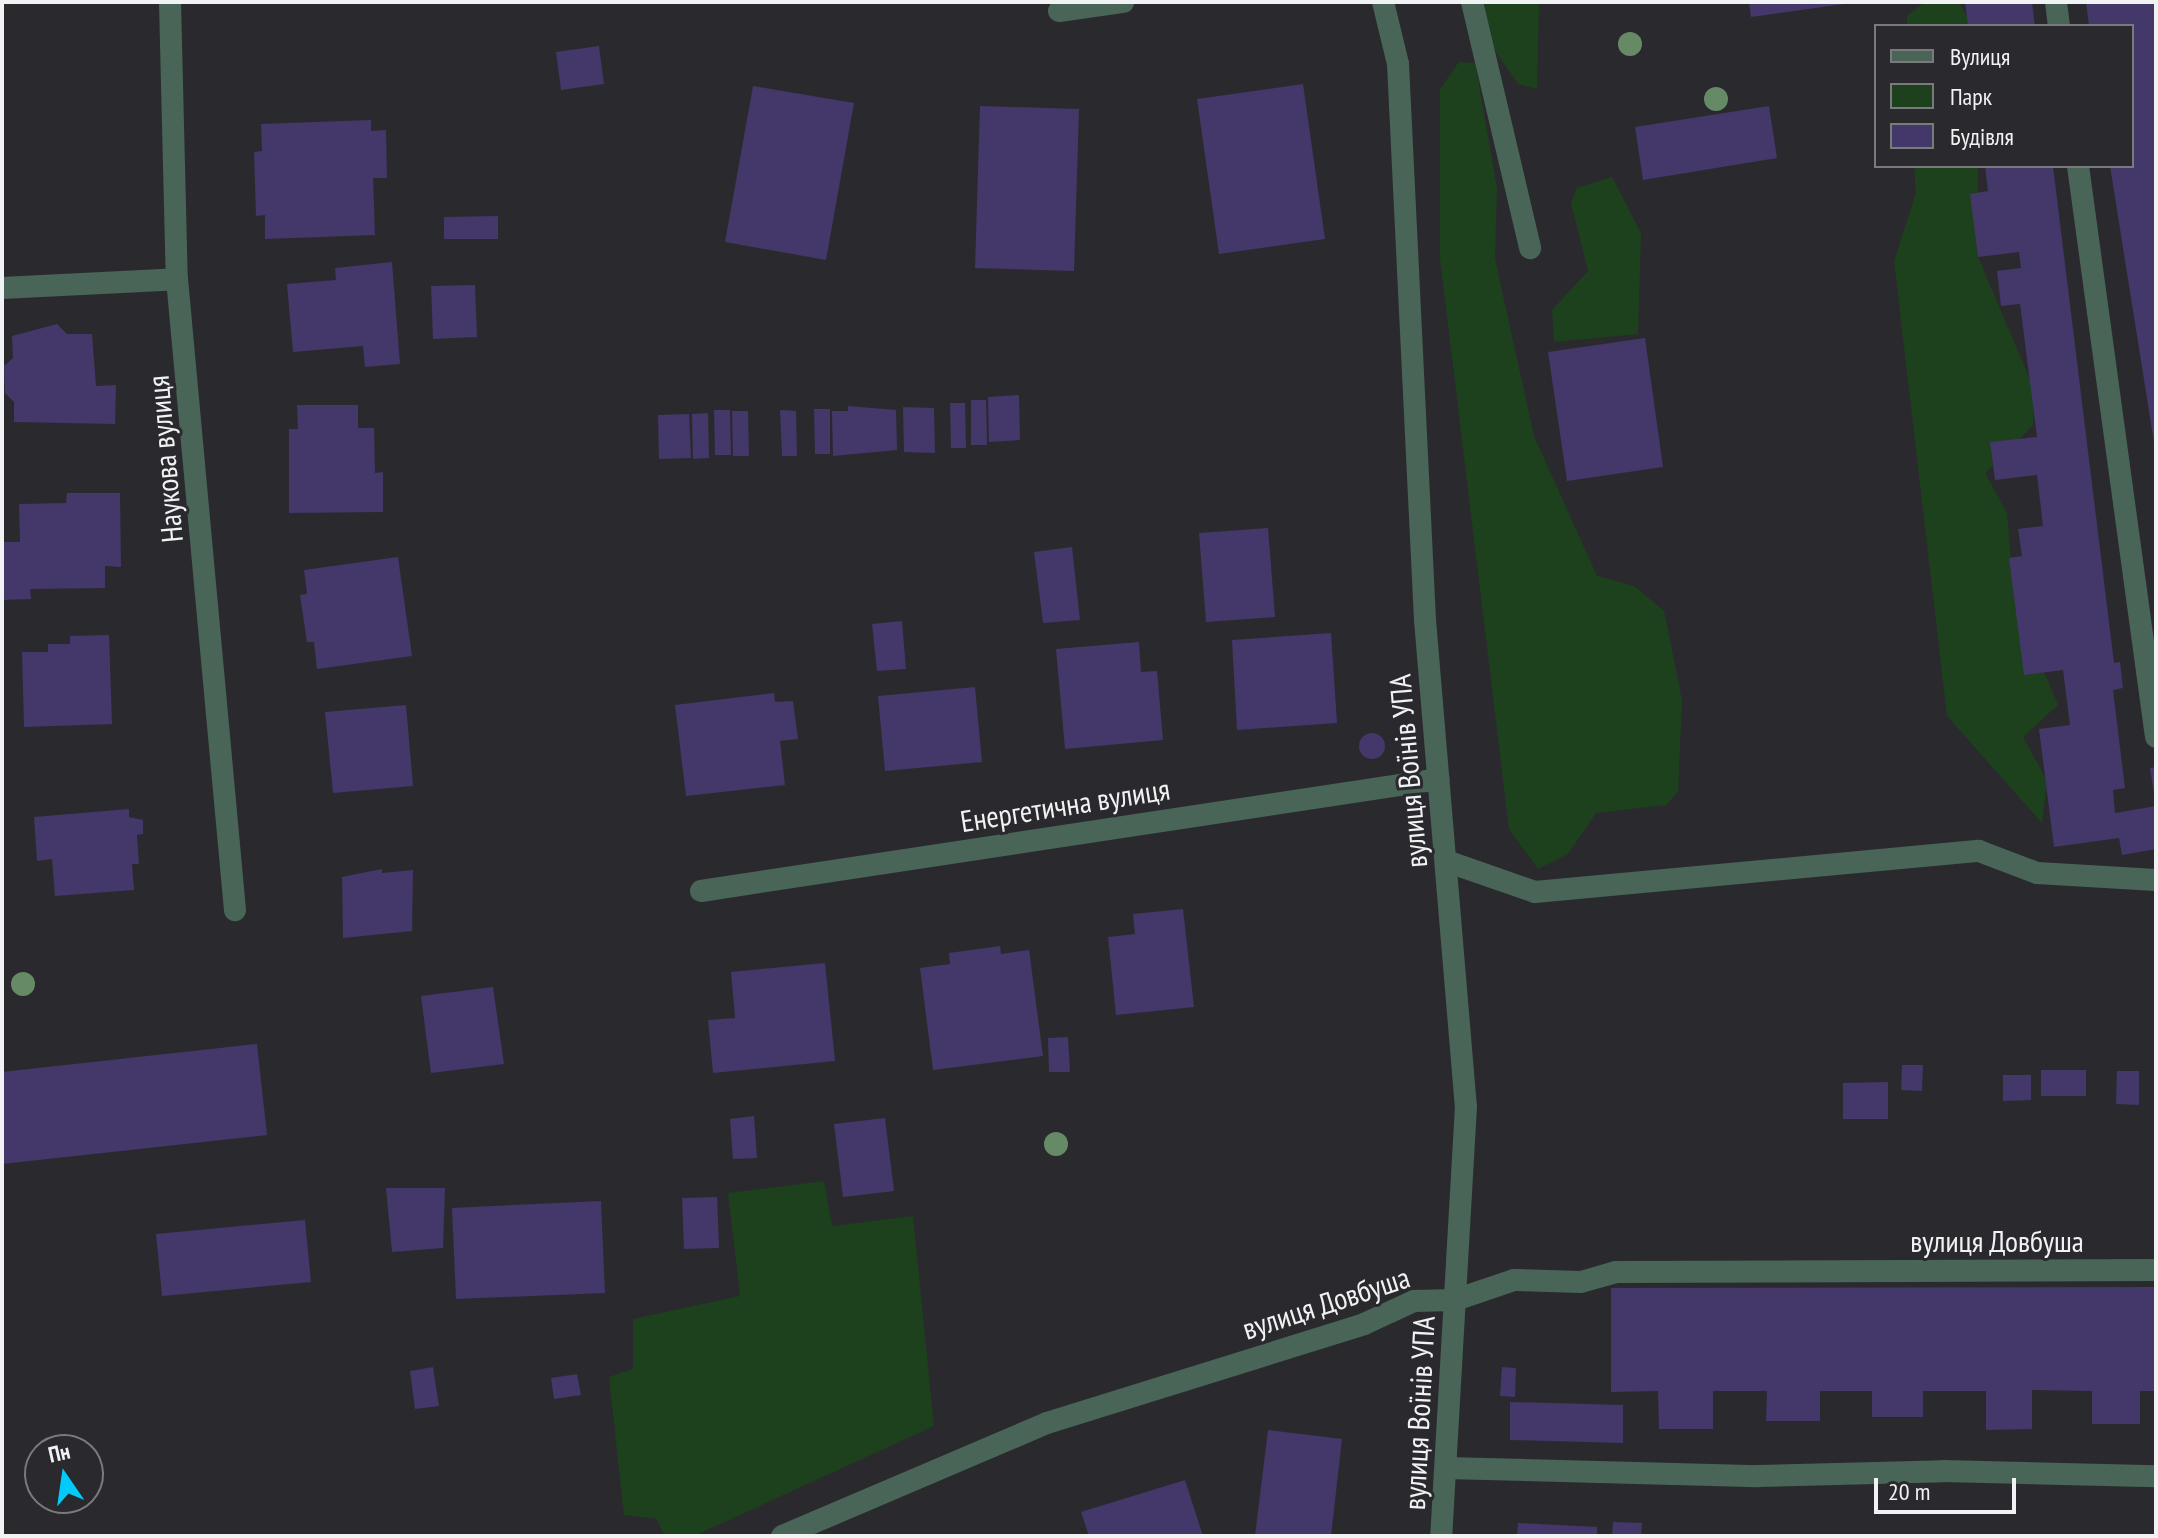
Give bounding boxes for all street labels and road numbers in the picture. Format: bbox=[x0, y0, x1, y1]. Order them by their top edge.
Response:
street label: Наукова вулиця bbox=[140, 374, 190, 544]
street label: вулиця Воїнів УПА bbox=[1382, 672, 1434, 870]
street label: Енергетична вулиця bbox=[958, 771, 1172, 839]
street label: вулиця Довбуша bbox=[1910, 1223, 2084, 1259]
street label: вулиця Довбуша bbox=[1238, 1259, 1414, 1347]
street label: вулиця Воїнів УПА bbox=[1396, 1315, 1442, 1511]

